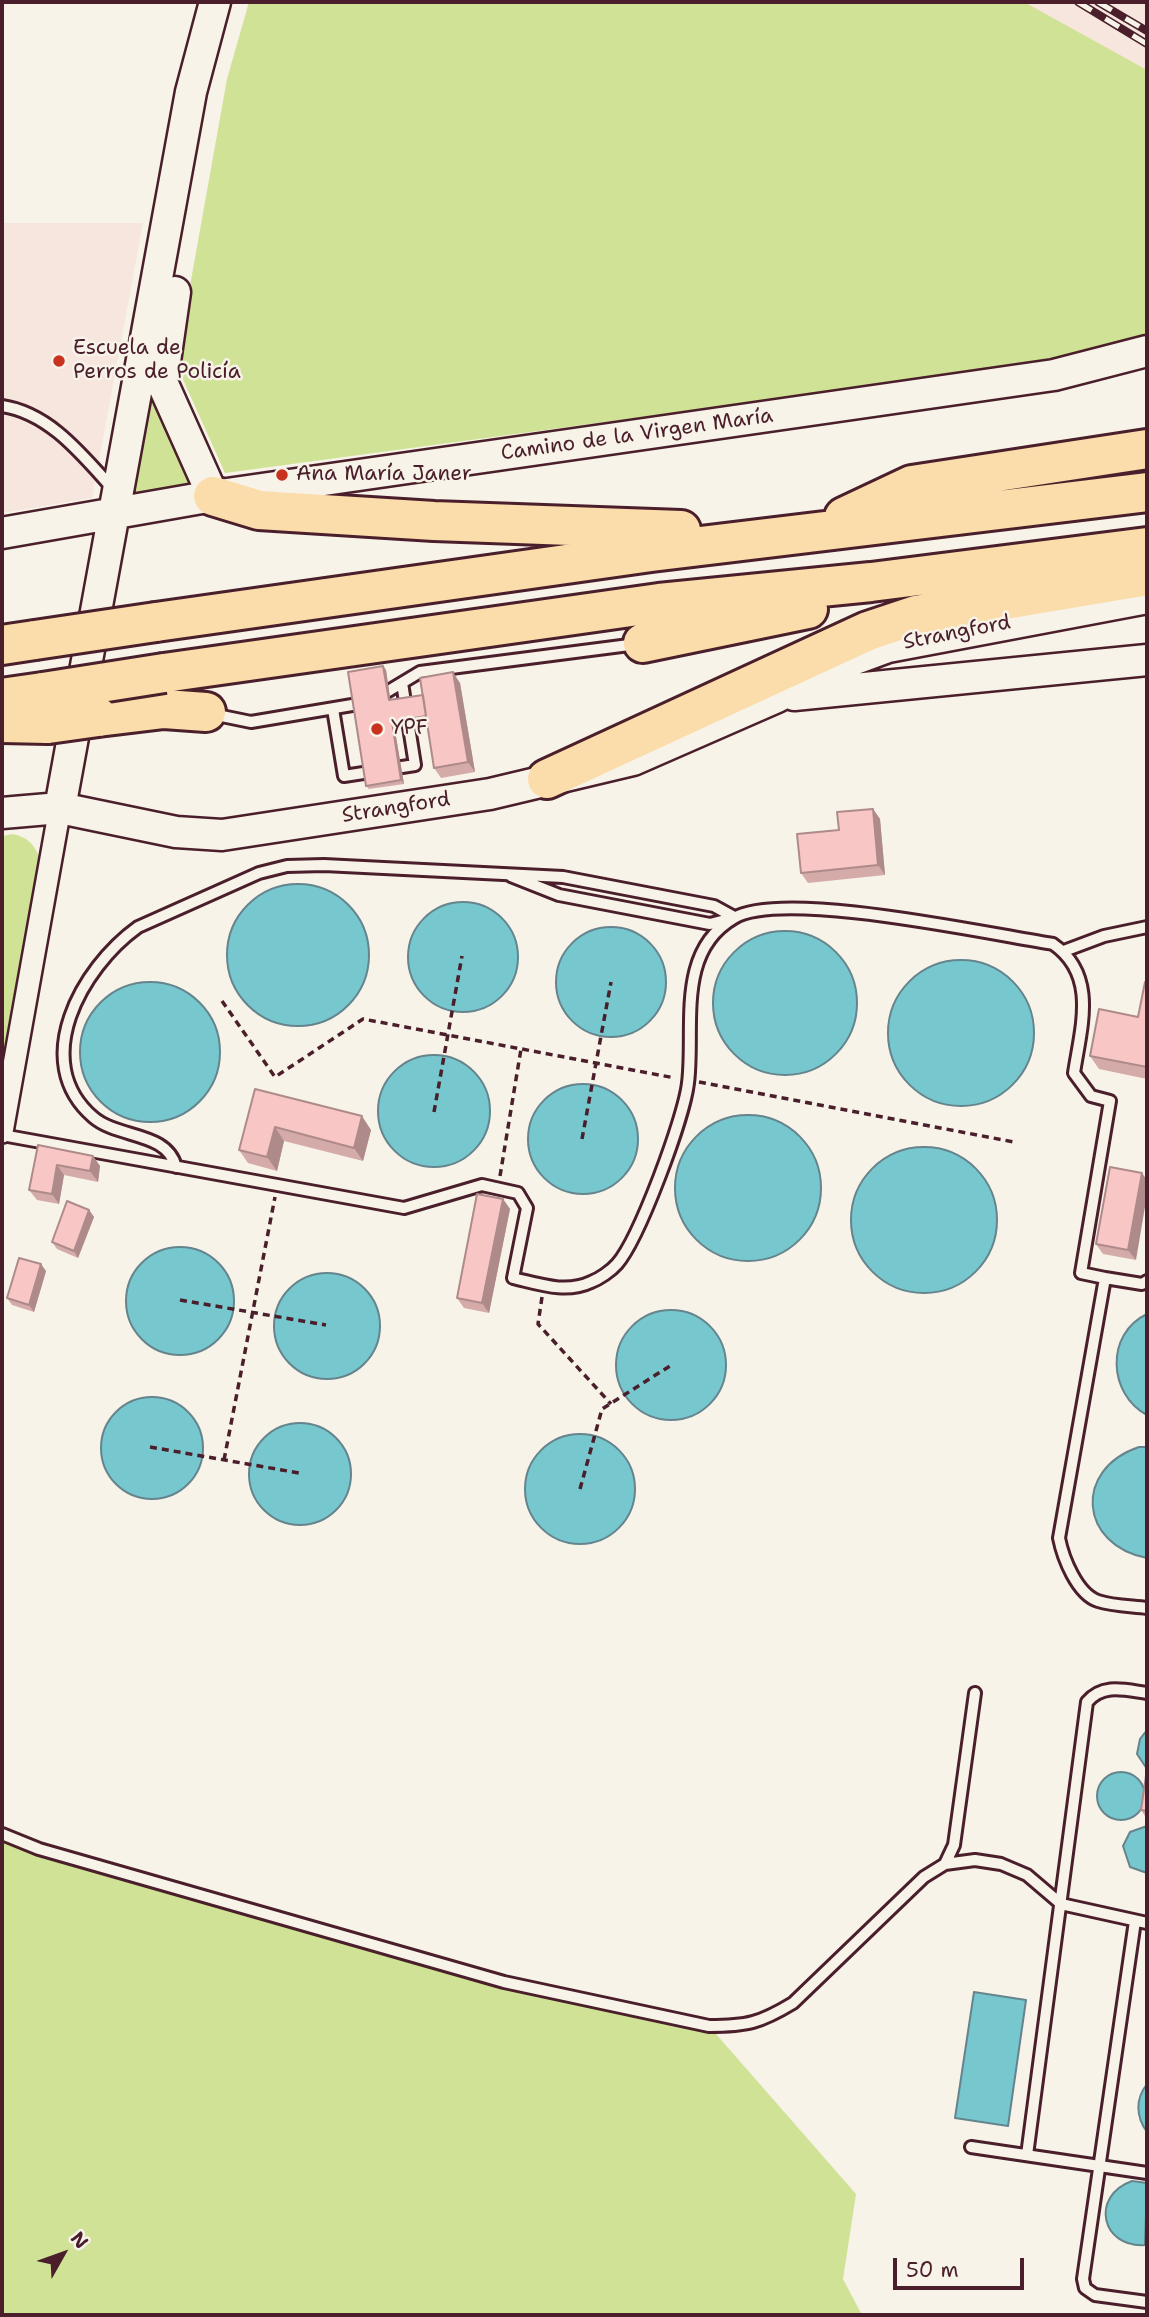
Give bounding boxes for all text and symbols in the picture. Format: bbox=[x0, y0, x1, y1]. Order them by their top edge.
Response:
place label: Escuela de Perros de Policía bbox=[73, 336, 241, 386]
marker: Escuela de Perros de Policía bbox=[51, 353, 67, 369]
street label: Camino de la Virgen María bbox=[499, 403, 775, 467]
place label: Ana María Janer bbox=[296, 462, 472, 488]
marker: Ana María Janer bbox=[274, 467, 290, 483]
street label: Strangford bbox=[901, 610, 1013, 656]
place label: YPF bbox=[391, 716, 428, 742]
marker: YPF bbox=[369, 721, 385, 737]
street label: Strangford bbox=[340, 787, 452, 829]
north arrow bbox=[28, 2219, 98, 2289]
text: N bbox=[65, 2226, 94, 2254]
scale bar bbox=[897, 2244, 1028, 2288]
text: 50 m bbox=[906, 2256, 959, 2284]

